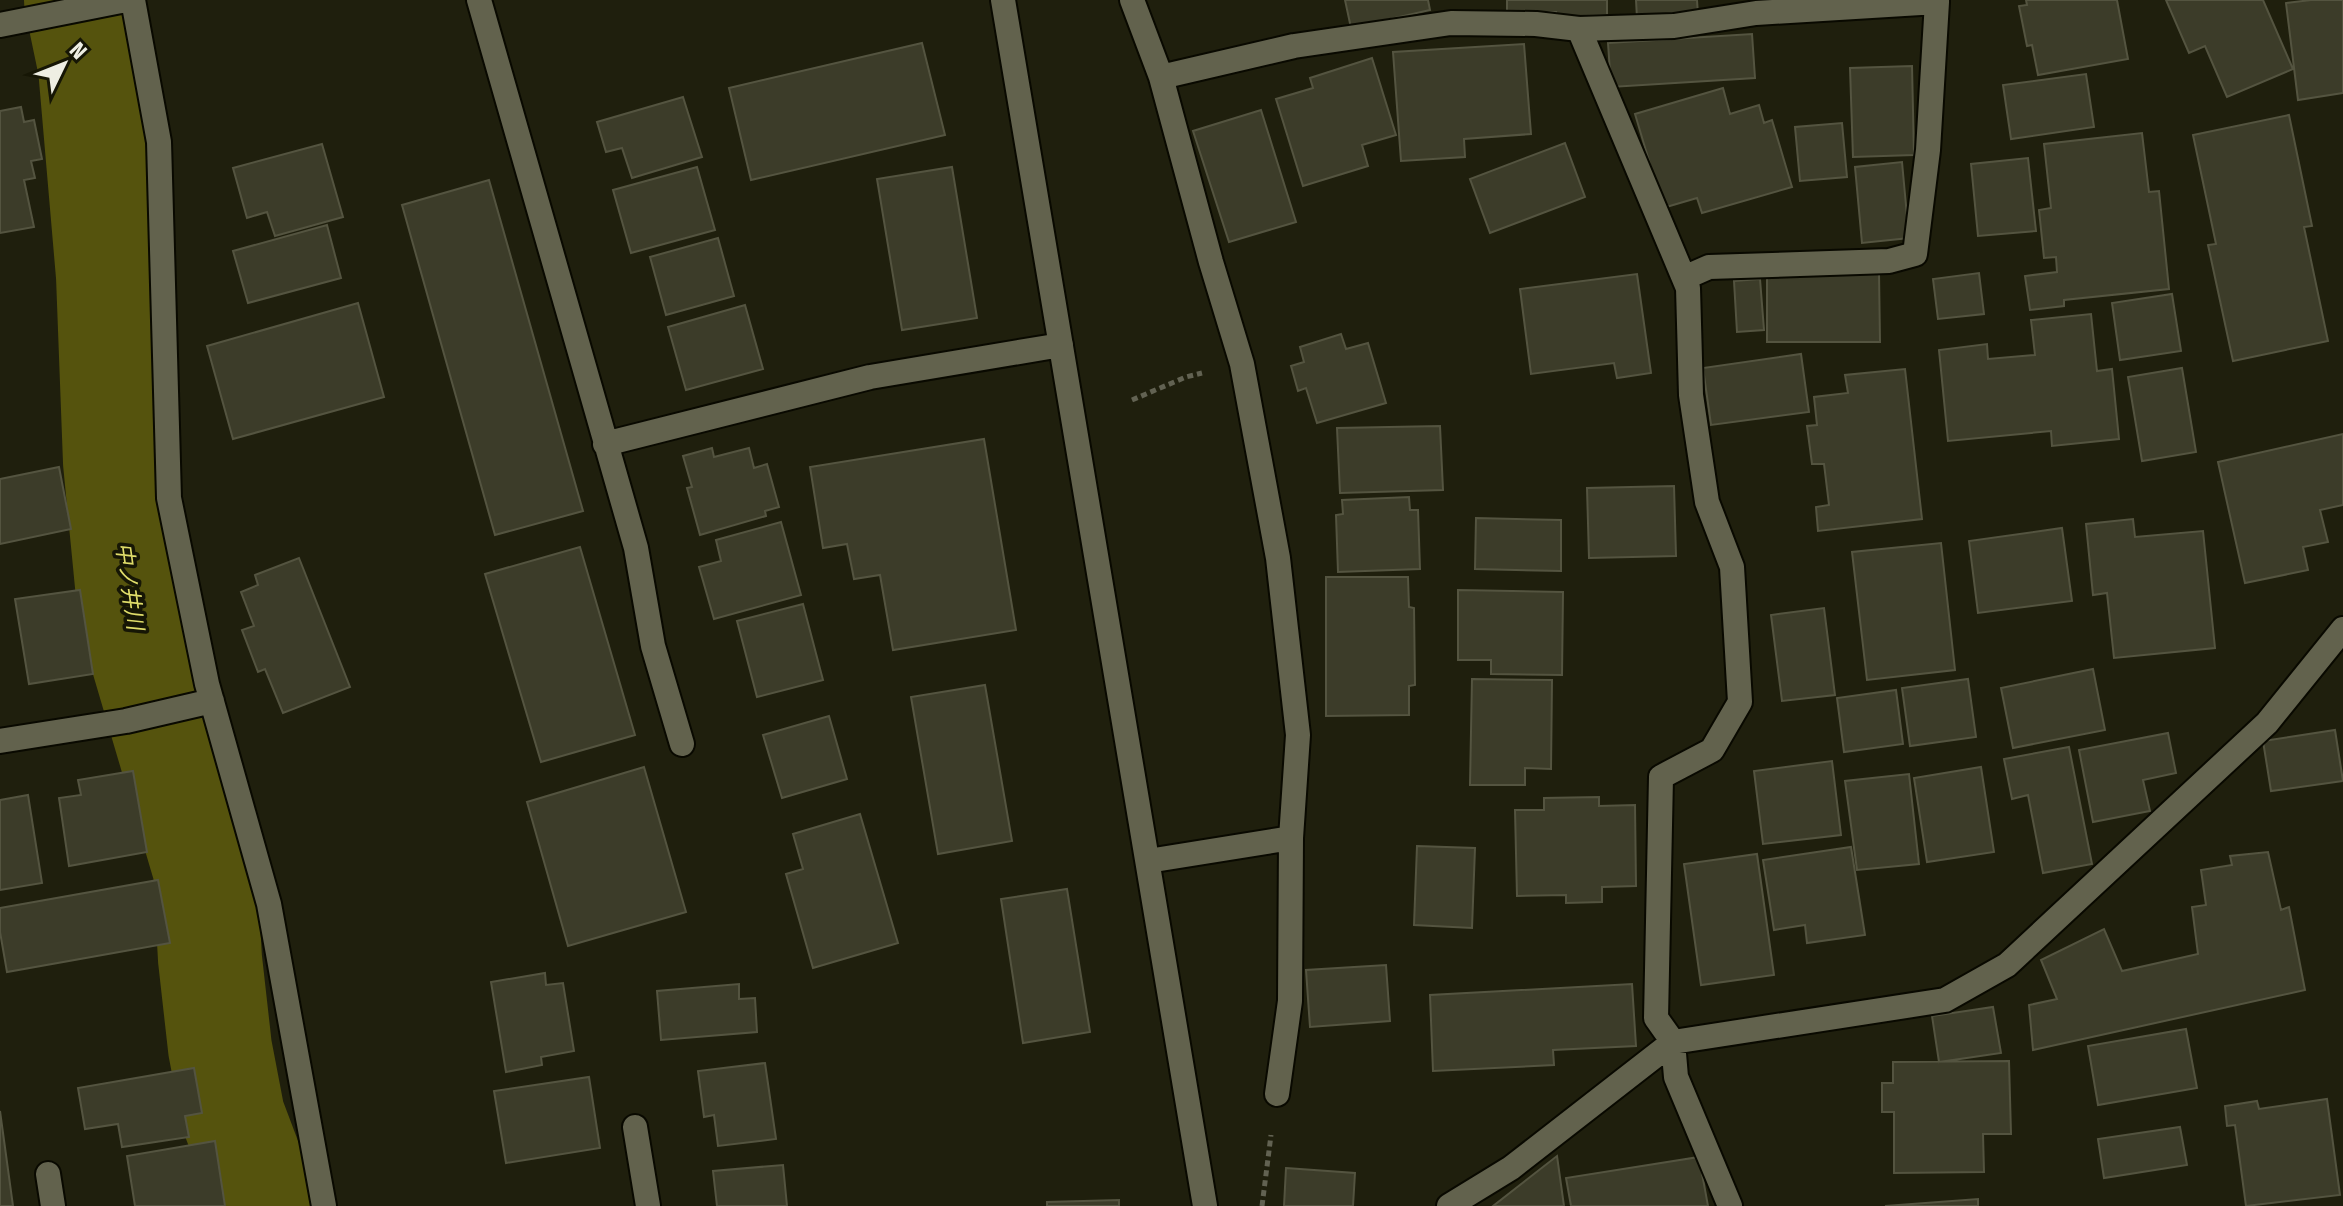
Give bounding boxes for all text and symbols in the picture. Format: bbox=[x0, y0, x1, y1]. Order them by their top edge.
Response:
north arrow bbox=[24, 24, 104, 104]
text: N bbox=[64, 37, 93, 65]
water label: 中ノ井川 bbox=[110, 541, 149, 633]

